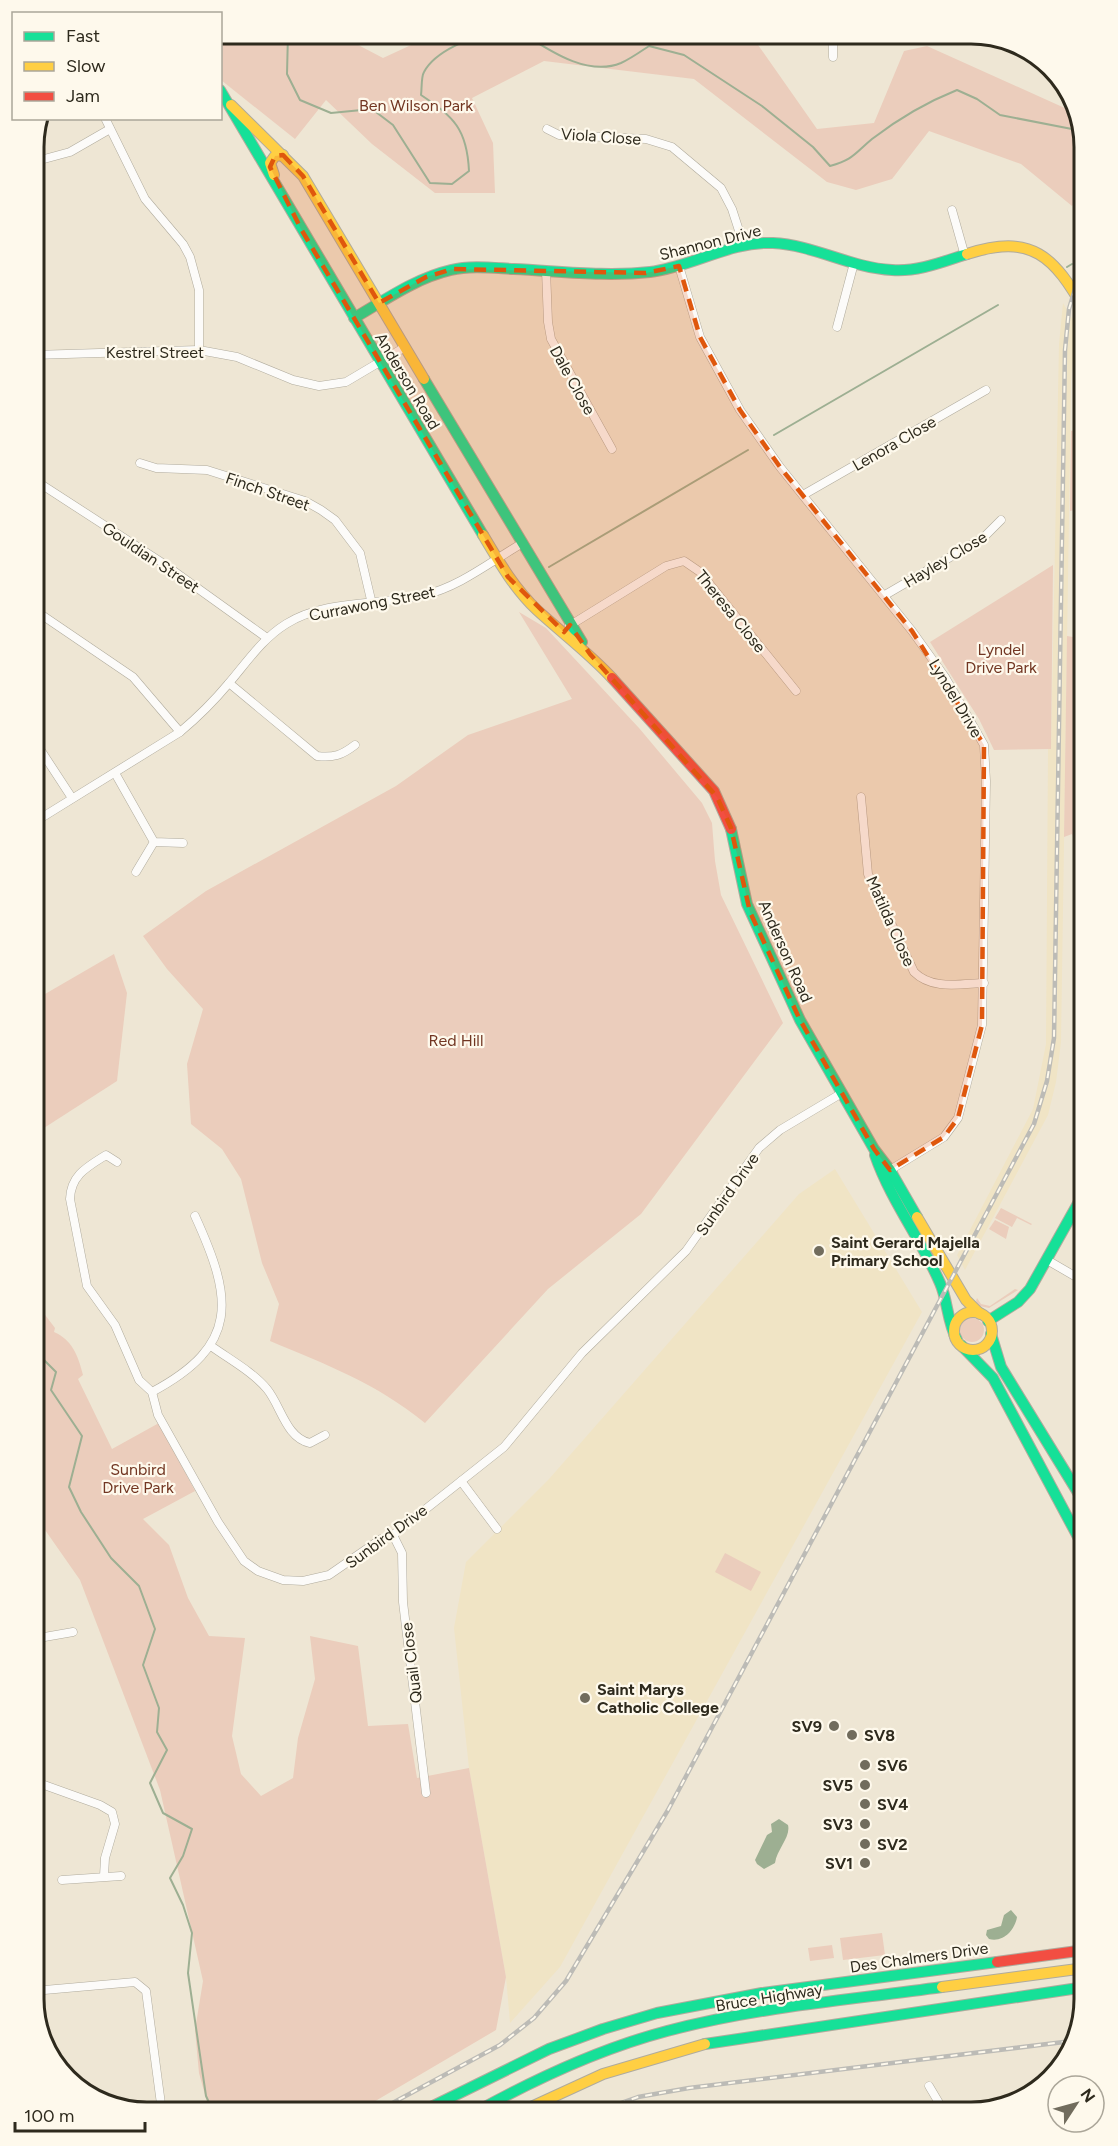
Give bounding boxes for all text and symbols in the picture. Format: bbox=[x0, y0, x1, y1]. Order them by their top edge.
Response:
legend bbox=[12, 12, 222, 120]
text: Fast bbox=[66, 25, 100, 47]
text: Slow bbox=[66, 55, 105, 77]
text: Jam bbox=[66, 85, 100, 107]
park label: Ben Wilson Park bbox=[359, 96, 473, 115]
street label: Viola Close bbox=[560, 124, 642, 149]
street label: Shannon Drive bbox=[657, 221, 763, 264]
street label: Anderson Road bbox=[371, 329, 444, 433]
street label: Dale Close bbox=[546, 342, 599, 418]
street label: Kestrel Street bbox=[106, 343, 204, 362]
street label: Lenora Close bbox=[849, 412, 940, 475]
street label: Finch Street bbox=[223, 468, 312, 515]
street label: Gouldian Street bbox=[99, 518, 203, 597]
street label: Hayley Close bbox=[900, 527, 990, 592]
street label: Theresa Close bbox=[692, 566, 770, 657]
street label: Currawong Street bbox=[307, 582, 437, 625]
park label: Lyndel Drive Park bbox=[965, 640, 1037, 677]
street label: Lyndel Drive bbox=[925, 656, 987, 741]
street label: Matilda Close bbox=[862, 873, 919, 970]
street label: Anderson Road bbox=[755, 897, 817, 1005]
park label: Red Hill bbox=[429, 1031, 483, 1050]
street label: Sunbird Drive bbox=[692, 1149, 763, 1239]
place label: Saint Gerard Majella Primary School bbox=[831, 1233, 980, 1270]
marker: Saint Gerard Majella Primary School bbox=[812, 1244, 826, 1258]
park label: Sunbird Drive Park bbox=[102, 1460, 174, 1497]
street label: Sunbird Drive bbox=[342, 1500, 431, 1572]
street label: Quail Close bbox=[397, 1621, 426, 1704]
place label: Saint Marys Catholic College bbox=[597, 1680, 719, 1717]
marker: Saint Marys Catholic College bbox=[578, 1691, 592, 1705]
place label: SV9 bbox=[791, 1717, 822, 1736]
marker: SV9 bbox=[827, 1719, 841, 1733]
place label: SV8 bbox=[864, 1726, 895, 1745]
marker: SV8 bbox=[845, 1728, 859, 1742]
place label: SV6 bbox=[877, 1756, 908, 1775]
marker: SV6 bbox=[858, 1758, 872, 1772]
place label: SV5 bbox=[822, 1776, 853, 1795]
marker: SV5 bbox=[858, 1778, 872, 1792]
place label: SV4 bbox=[877, 1795, 908, 1814]
marker: SV4 bbox=[858, 1797, 872, 1811]
place label: SV3 bbox=[823, 1815, 853, 1834]
marker: SV3 bbox=[858, 1817, 872, 1831]
place label: SV2 bbox=[877, 1835, 908, 1854]
marker: SV2 bbox=[858, 1837, 872, 1851]
place label: SV1 bbox=[825, 1854, 853, 1873]
marker: SV1 bbox=[858, 1856, 872, 1870]
street label: Des Chalmers Drive bbox=[849, 1938, 990, 1977]
street label: Bruce Highway bbox=[714, 1980, 825, 2015]
north arrow bbox=[1046, 2074, 1106, 2134]
text: N bbox=[1076, 2085, 1099, 2106]
scale bar bbox=[15, 2095, 146, 2133]
text: 100 m bbox=[24, 2105, 74, 2127]

